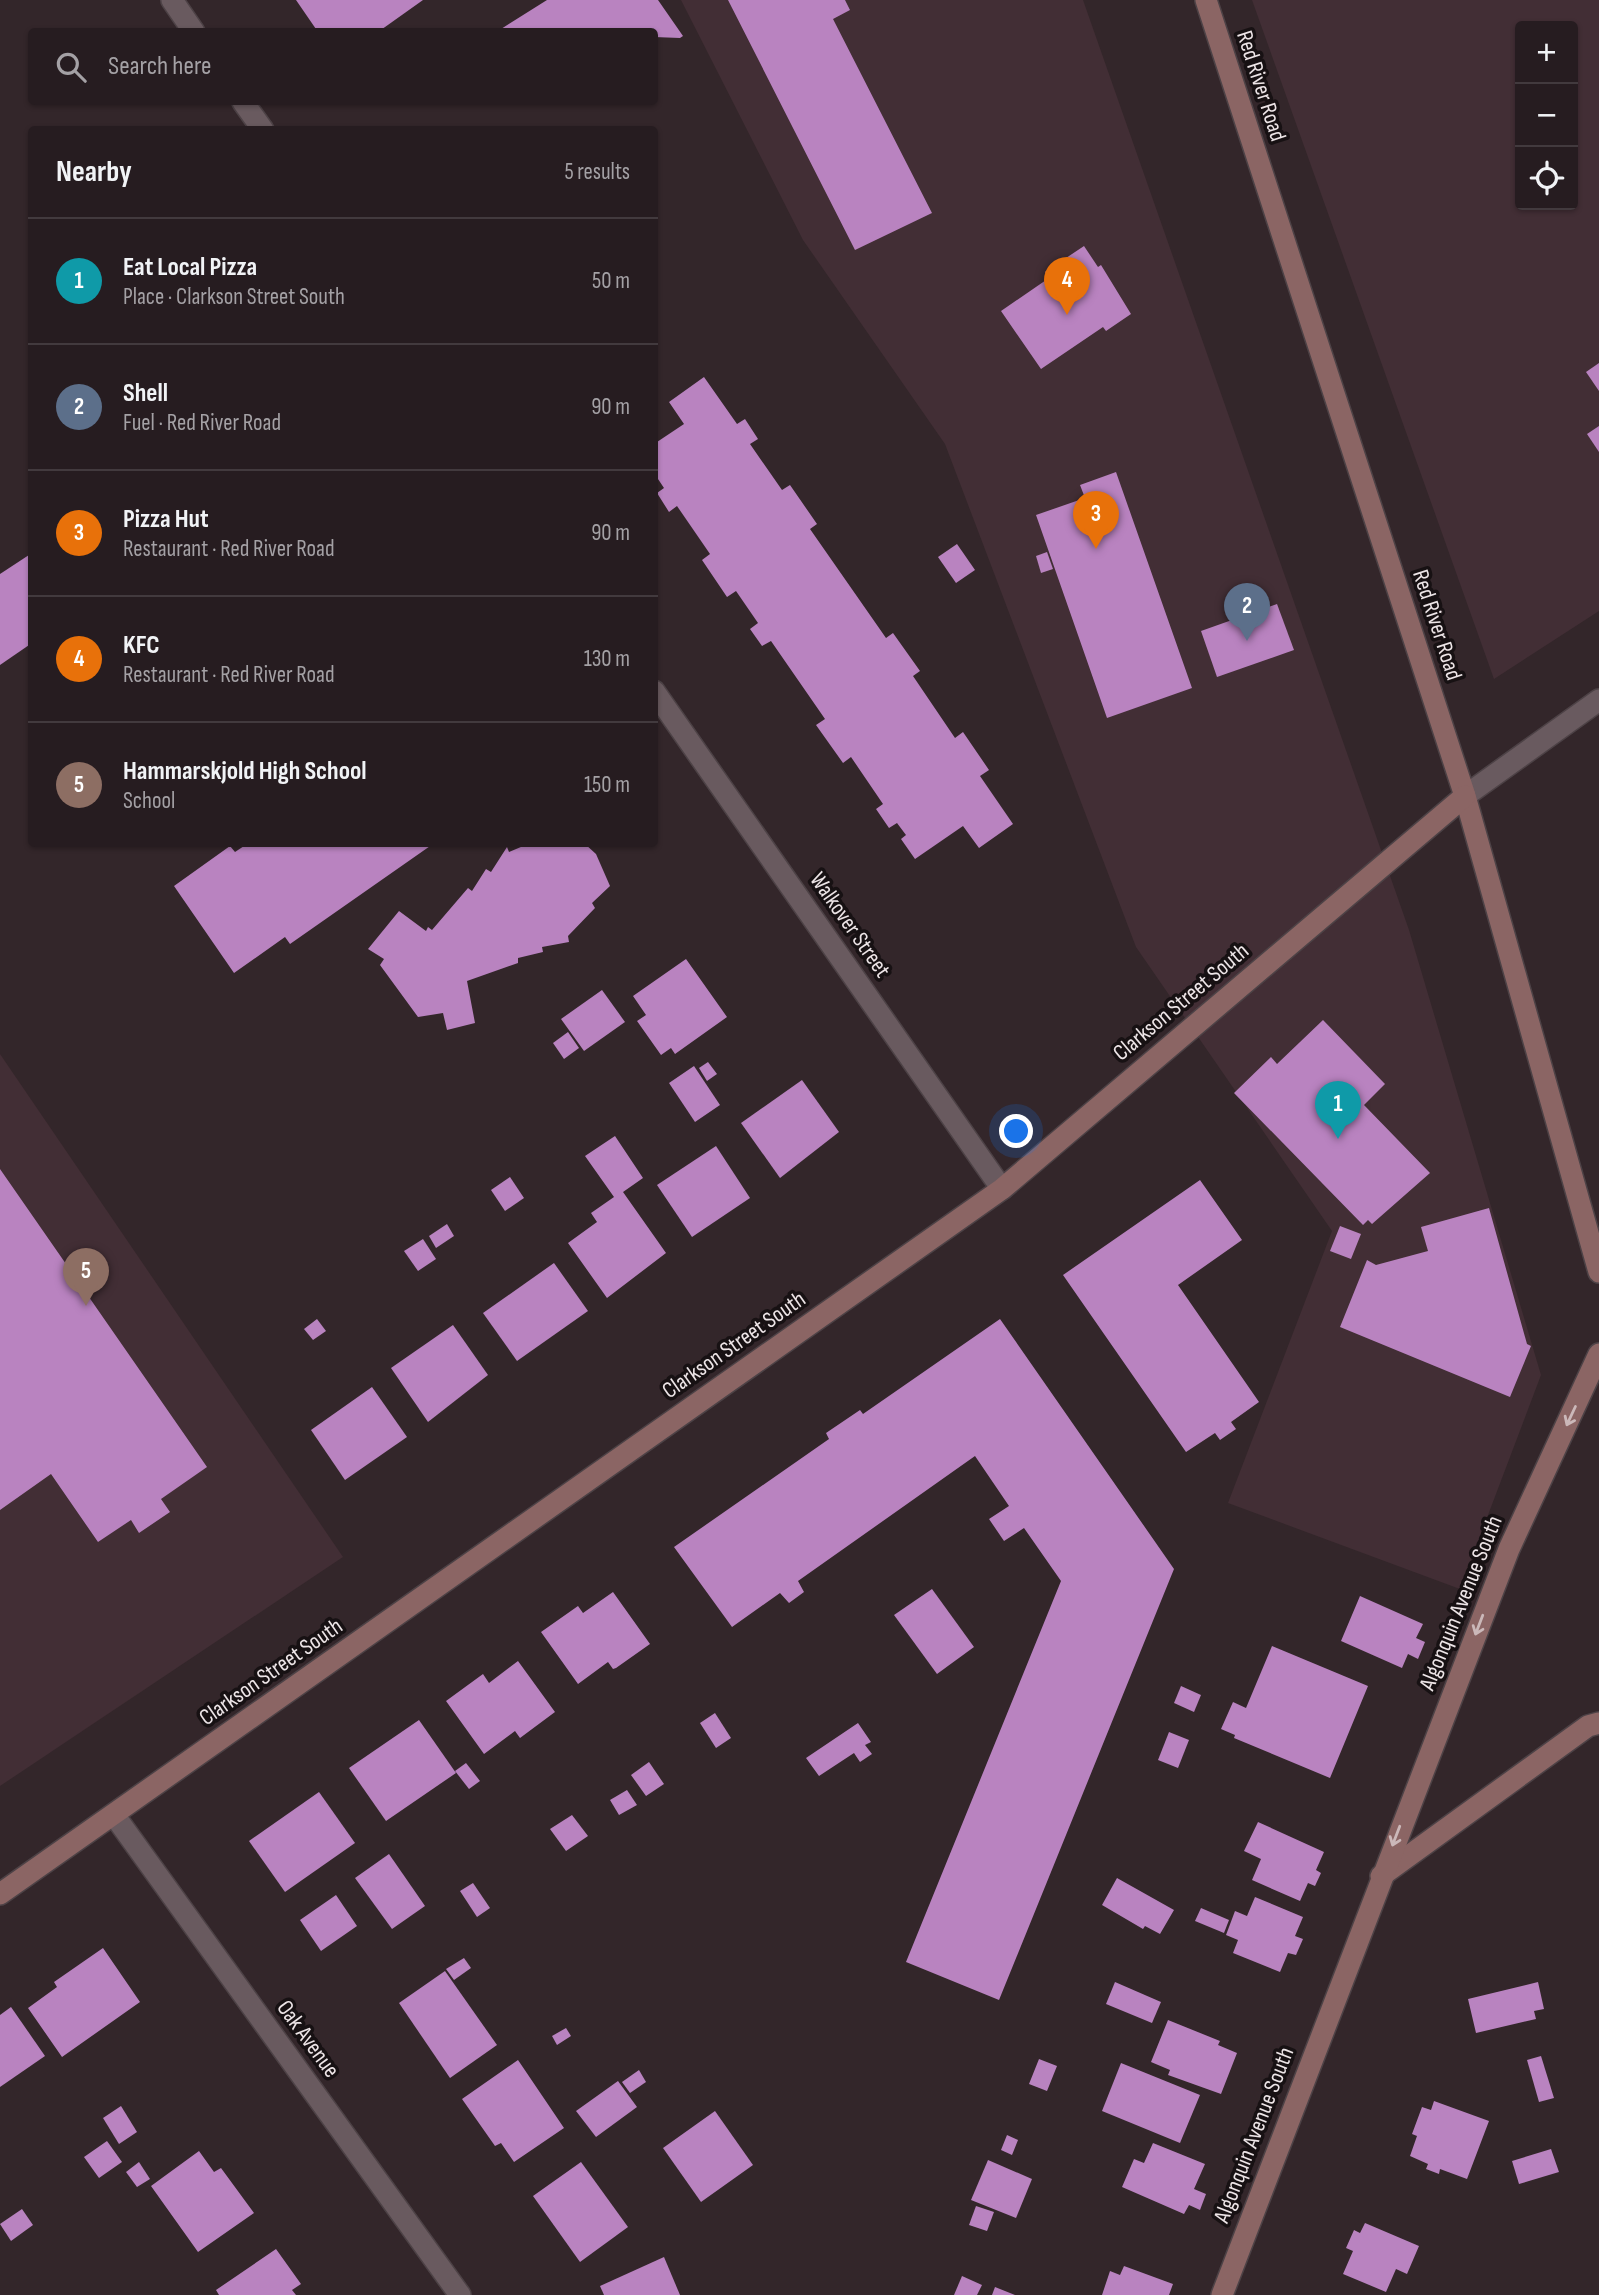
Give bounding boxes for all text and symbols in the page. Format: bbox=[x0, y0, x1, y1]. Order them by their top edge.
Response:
map controls bbox=[1515, 21, 1578, 210]
button: + bbox=[1515, 21, 1578, 84]
street label: Red River Road bbox=[1230, 27, 1292, 145]
search box bbox=[28, 28, 658, 105]
icon: search bbox=[52, 48, 90, 86]
text: Search here bbox=[108, 51, 211, 82]
button: − bbox=[1515, 84, 1578, 147]
button: locate bbox=[1515, 147, 1578, 210]
text: Nearby bbox=[56, 154, 132, 190]
text: 5 results bbox=[564, 158, 630, 186]
text: Eat Local Pizza bbox=[123, 252, 257, 283]
pin: 4 bbox=[1044, 257, 1090, 315]
text: 1 bbox=[74, 267, 84, 295]
text: 50 m bbox=[592, 267, 630, 295]
text: Place · Clarkson Street South bbox=[123, 283, 345, 311]
text: Shell bbox=[123, 378, 168, 409]
text: 2 bbox=[74, 393, 84, 421]
text: 90 m bbox=[591, 393, 630, 421]
text: Fuel · Red River Road bbox=[123, 409, 281, 437]
pin: 3 bbox=[1073, 491, 1119, 549]
text: Pizza Hut bbox=[123, 504, 209, 535]
text: 3 bbox=[74, 519, 84, 547]
text: 90 m bbox=[591, 519, 630, 547]
text: Restaurant · Red River Road bbox=[123, 535, 335, 563]
street label: Red River Road bbox=[1406, 566, 1468, 684]
pin: 2 bbox=[1224, 583, 1270, 641]
text: KFC bbox=[123, 630, 160, 661]
text: 4 bbox=[74, 645, 84, 673]
text: 130 m bbox=[584, 645, 630, 673]
text: Restaurant · Red River Road bbox=[123, 661, 335, 689]
text: Hammarskjold High School bbox=[123, 756, 367, 787]
text: 5 bbox=[74, 771, 84, 799]
text: 150 m bbox=[584, 771, 630, 799]
text: School bbox=[123, 787, 175, 815]
street label: Walkover Street bbox=[804, 867, 896, 983]
street label: Clarkson Street South bbox=[1107, 937, 1255, 1067]
pin: 1 bbox=[1315, 1081, 1361, 1139]
your location bbox=[999, 1114, 1033, 1148]
pin: 5 bbox=[63, 1248, 109, 1306]
street label: Clarkson Street South bbox=[657, 1285, 811, 1405]
one-way arrow bbox=[1563, 1405, 1577, 1426]
street label: Algonquin Avenue South bbox=[1413, 1512, 1509, 1695]
street label: Clarkson Street South bbox=[194, 1612, 348, 1732]
one-way arrow bbox=[1472, 1613, 1485, 1635]
one-way arrow bbox=[1389, 1825, 1402, 1847]
street label: Oak Avenue bbox=[271, 1995, 345, 2083]
street label: Algonquin Avenue South bbox=[1207, 2043, 1300, 2228]

